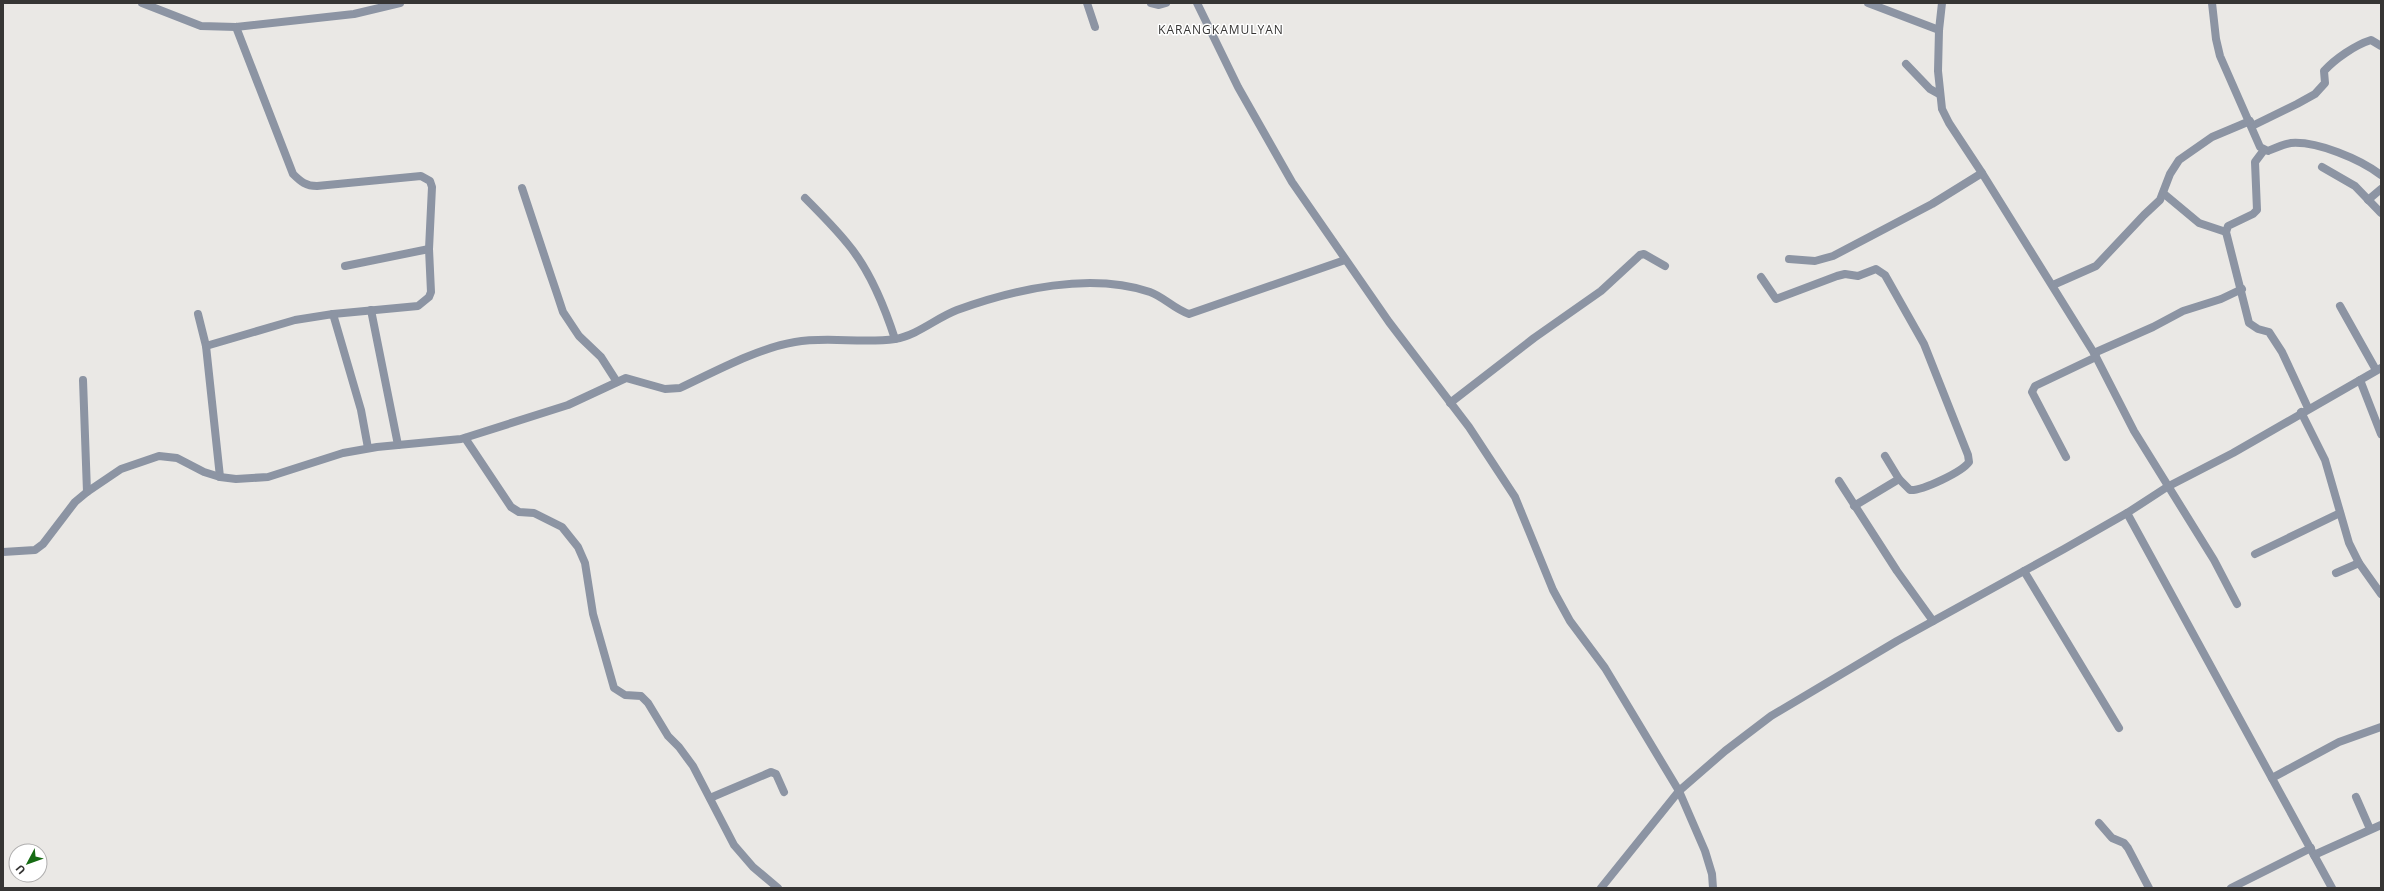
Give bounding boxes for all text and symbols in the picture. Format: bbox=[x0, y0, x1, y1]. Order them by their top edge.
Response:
district label: KARANGKAMULYAN bbox=[1158, 21, 1284, 38]
north arrow bbox=[8, 843, 48, 883]
text: U bbox=[12, 862, 28, 878]

